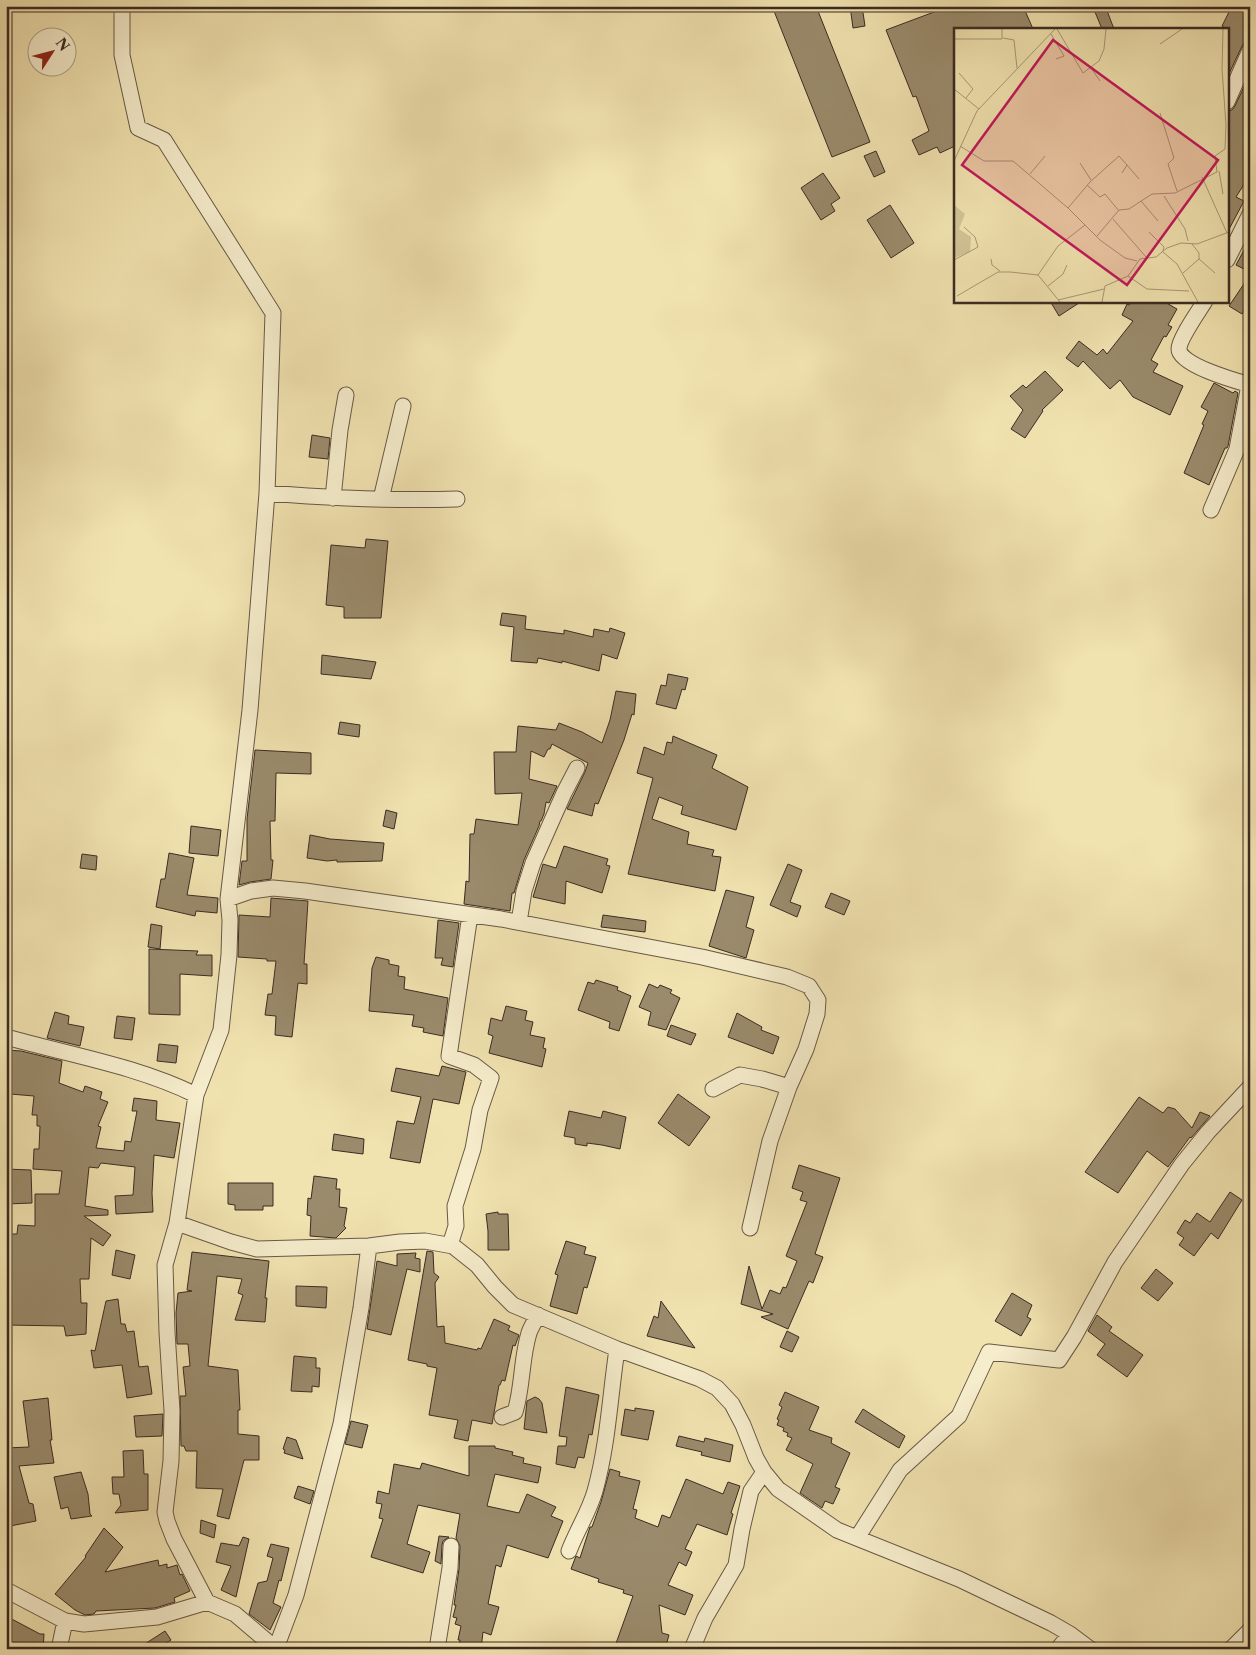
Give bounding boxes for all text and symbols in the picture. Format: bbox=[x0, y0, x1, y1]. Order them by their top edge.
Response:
north arrow bbox=[28, 28, 78, 78]
inset map bbox=[954, 28, 1228, 302]
text: N bbox=[52, 34, 73, 55]

